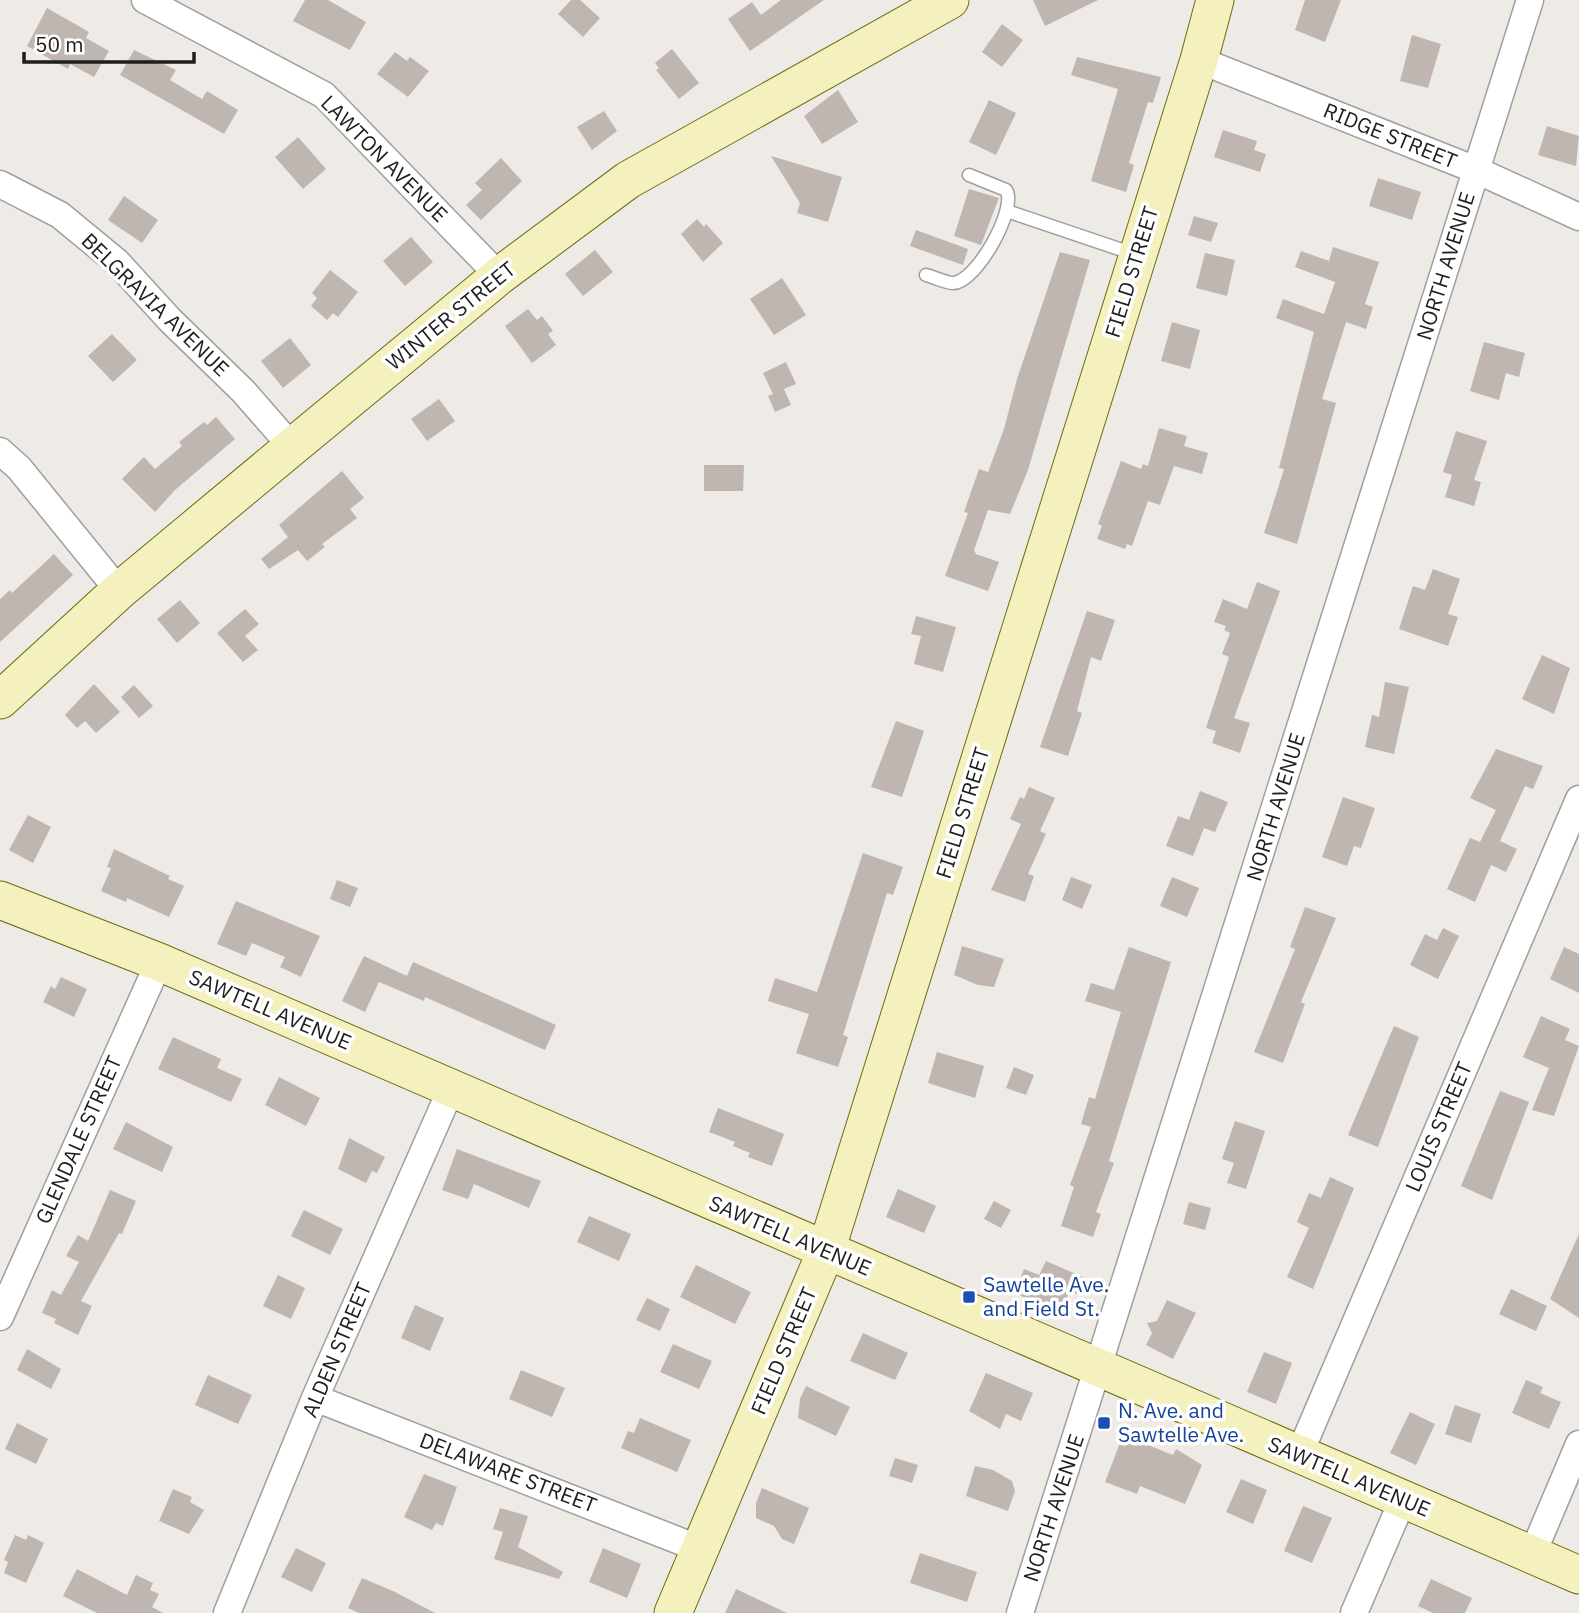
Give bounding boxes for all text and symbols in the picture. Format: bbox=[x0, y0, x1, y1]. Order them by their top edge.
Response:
scale bar bbox=[24, 21, 194, 65]
text: 50 m bbox=[35, 30, 84, 58]
street label: LAWTON AVENUE bbox=[315, 89, 454, 228]
street label: RIDGE STREET bbox=[1319, 96, 1461, 175]
street label: NORTH AVENUE bbox=[1409, 188, 1481, 343]
street label: FIELD STREET bbox=[1098, 203, 1164, 341]
street label: BELGRAVIA AVENUE bbox=[76, 226, 236, 382]
street label: WINTER STREET bbox=[380, 254, 521, 376]
street label: NORTH AVENUE bbox=[1239, 729, 1311, 884]
street label: FIELD STREET bbox=[929, 744, 995, 882]
street label: SAWTELL AVENUE bbox=[185, 962, 356, 1056]
street label: GLENDALE STREET bbox=[28, 1051, 128, 1228]
street label: LOUIS STREET bbox=[1398, 1057, 1478, 1196]
street label: SAWTELL AVENUE bbox=[705, 1188, 876, 1282]
place label: Sawtelle Ave. and Field St. bbox=[983, 1270, 1109, 1322]
street label: ALDEN STREET bbox=[295, 1278, 377, 1421]
street label: FIELD STREET bbox=[744, 1283, 823, 1419]
marker: Sawtelle Ave. and Field St. bbox=[961, 1289, 977, 1305]
place label: N. Ave. and Sawtelle Ave. bbox=[1118, 1396, 1244, 1448]
marker: N. Ave. and Sawtelle Ave. bbox=[1096, 1415, 1112, 1431]
street label: DELAWARE STREET bbox=[416, 1425, 601, 1519]
street label: SAWTELL AVENUE bbox=[1264, 1429, 1435, 1523]
street label: NORTH AVENUE bbox=[1016, 1430, 1090, 1585]

